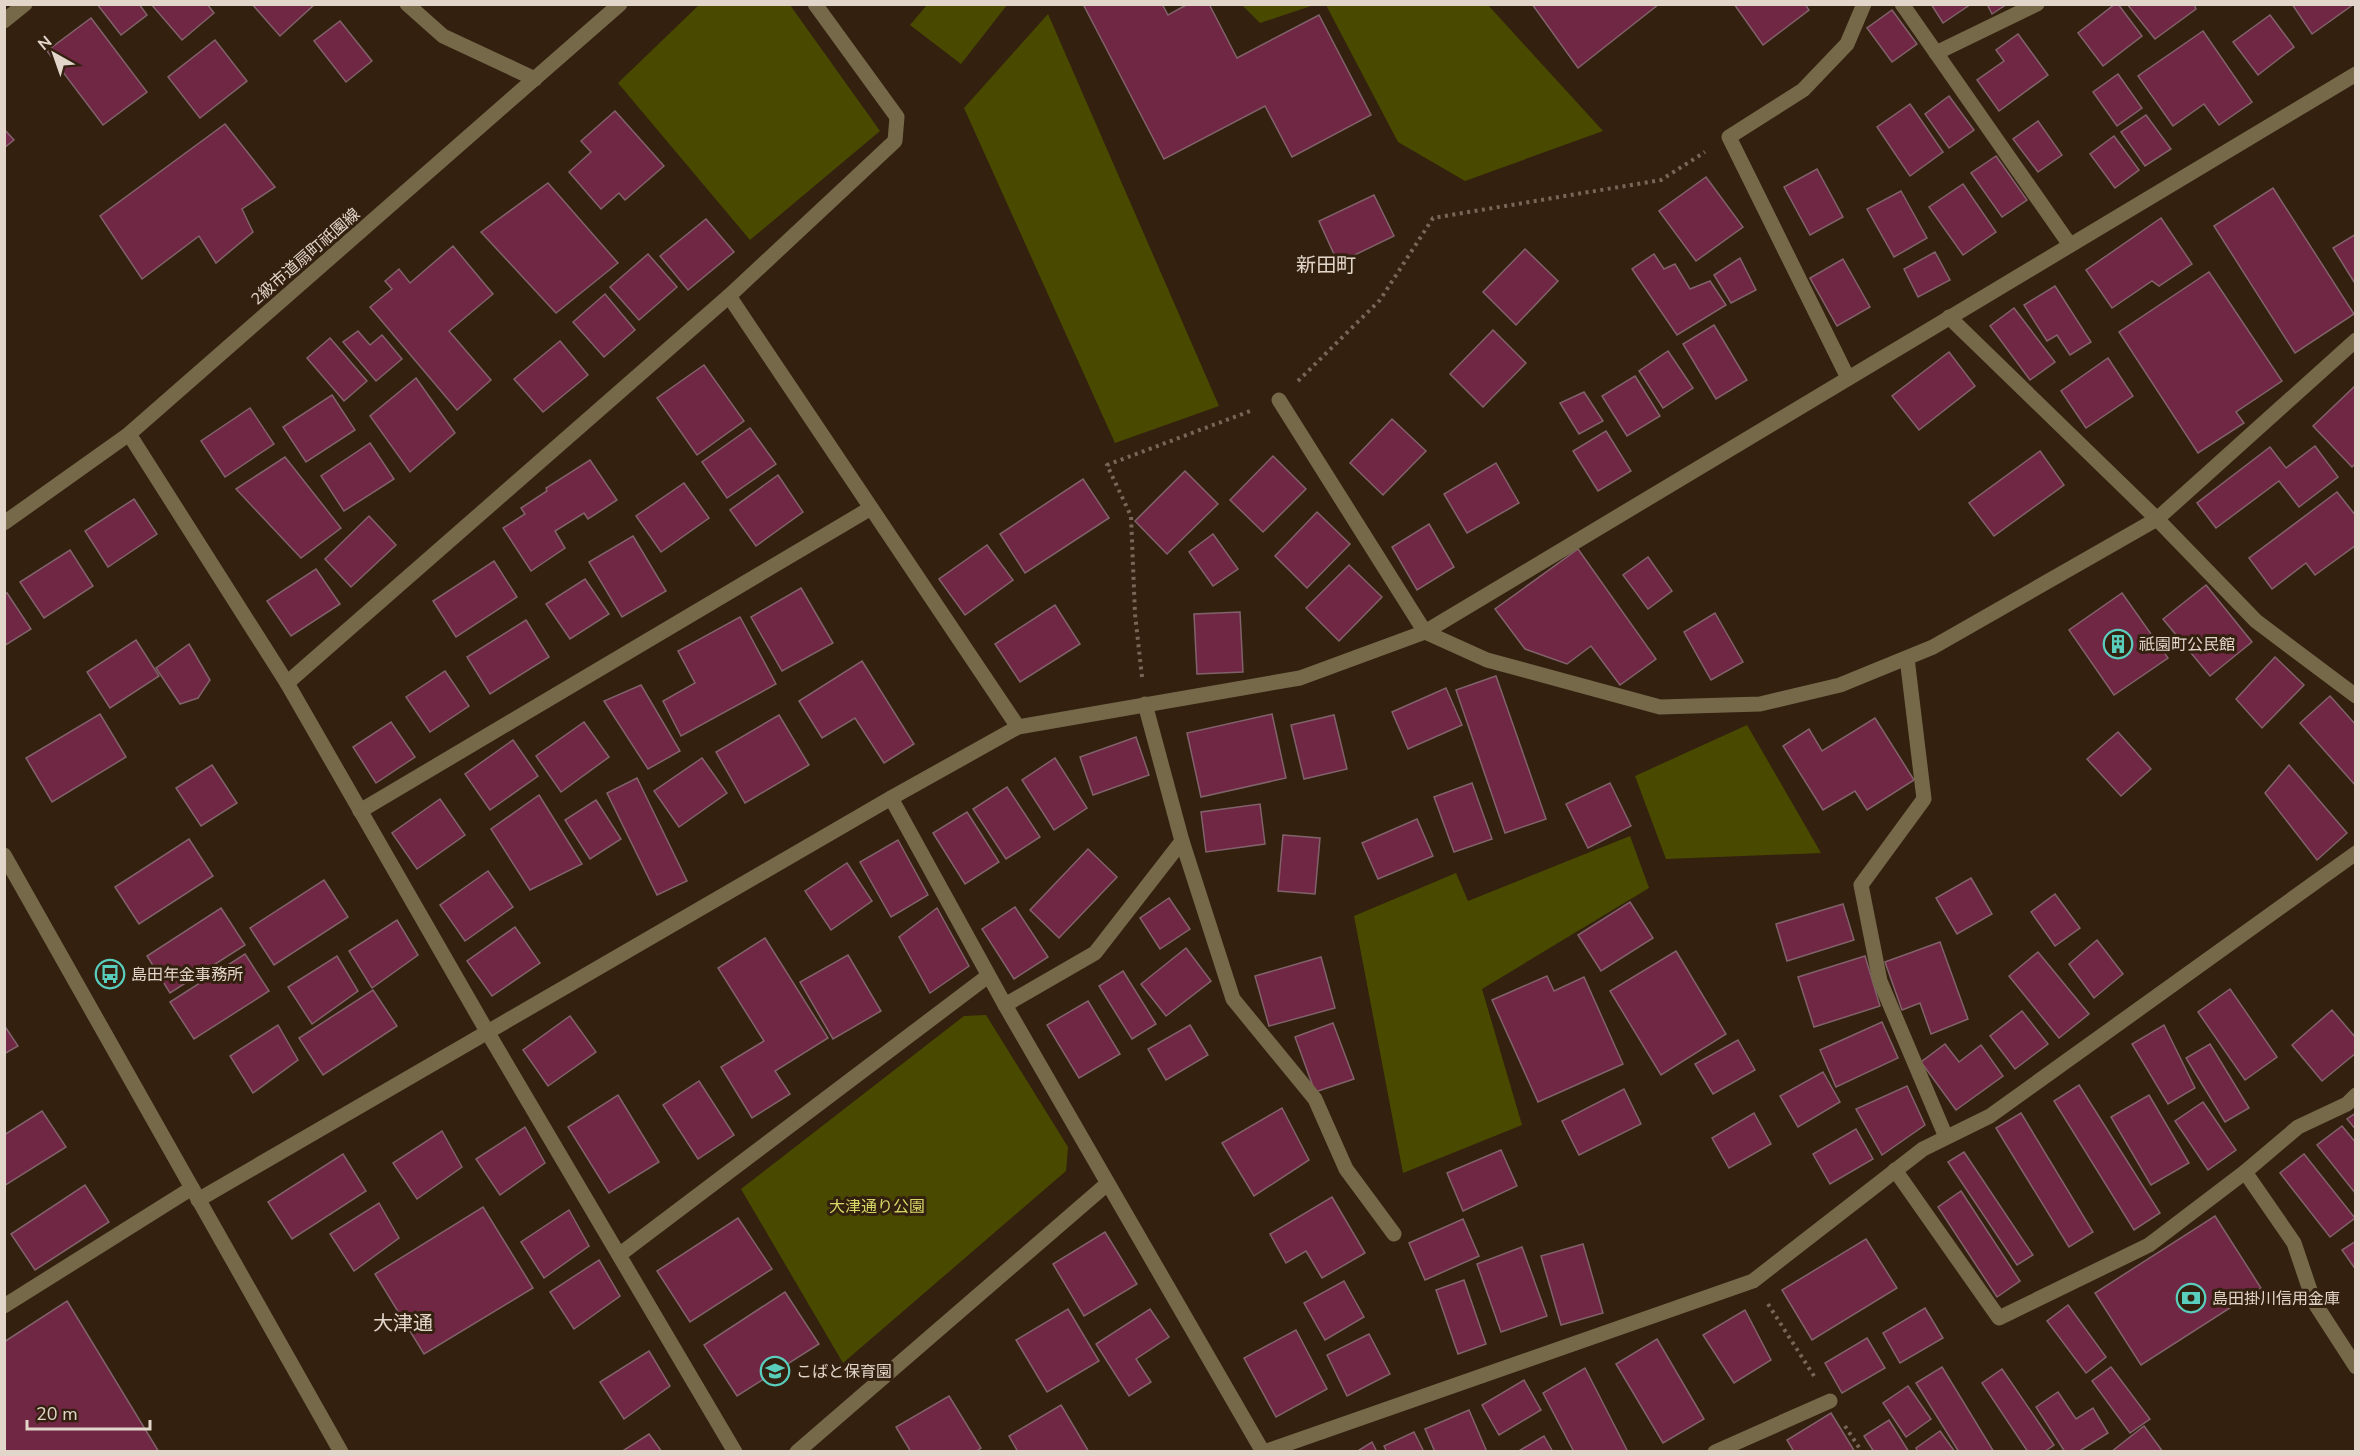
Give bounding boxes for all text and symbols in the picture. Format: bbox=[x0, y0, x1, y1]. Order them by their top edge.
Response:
north arrow bbox=[24, 24, 84, 84]
text: N bbox=[33, 31, 57, 56]
street label: 2級市道扇町祇園線 bbox=[247, 203, 365, 310]
district label: 新田町 bbox=[1296, 252, 1356, 279]
building icon: 祇園町公民館 bbox=[2102, 628, 2134, 660]
place label: 祇園町公民館 bbox=[2139, 634, 2235, 656]
bus stop icon: 島田年金事務所 bbox=[94, 958, 126, 990]
place label: 島田年金事務所 bbox=[131, 964, 243, 986]
park label: 大津通り公園 bbox=[829, 1196, 925, 1218]
bank icon: 島田掛川信用金庫 bbox=[2175, 1282, 2207, 1314]
place label: 島田掛川信用金庫 bbox=[2212, 1288, 2340, 1310]
district label: 大津通 bbox=[373, 1310, 433, 1337]
school or university icon: こばと保育園 bbox=[759, 1355, 791, 1387]
place label: こばと保育園 bbox=[796, 1361, 892, 1383]
scale bar bbox=[27, 1393, 150, 1431]
text: 20 m bbox=[36, 1402, 78, 1426]

